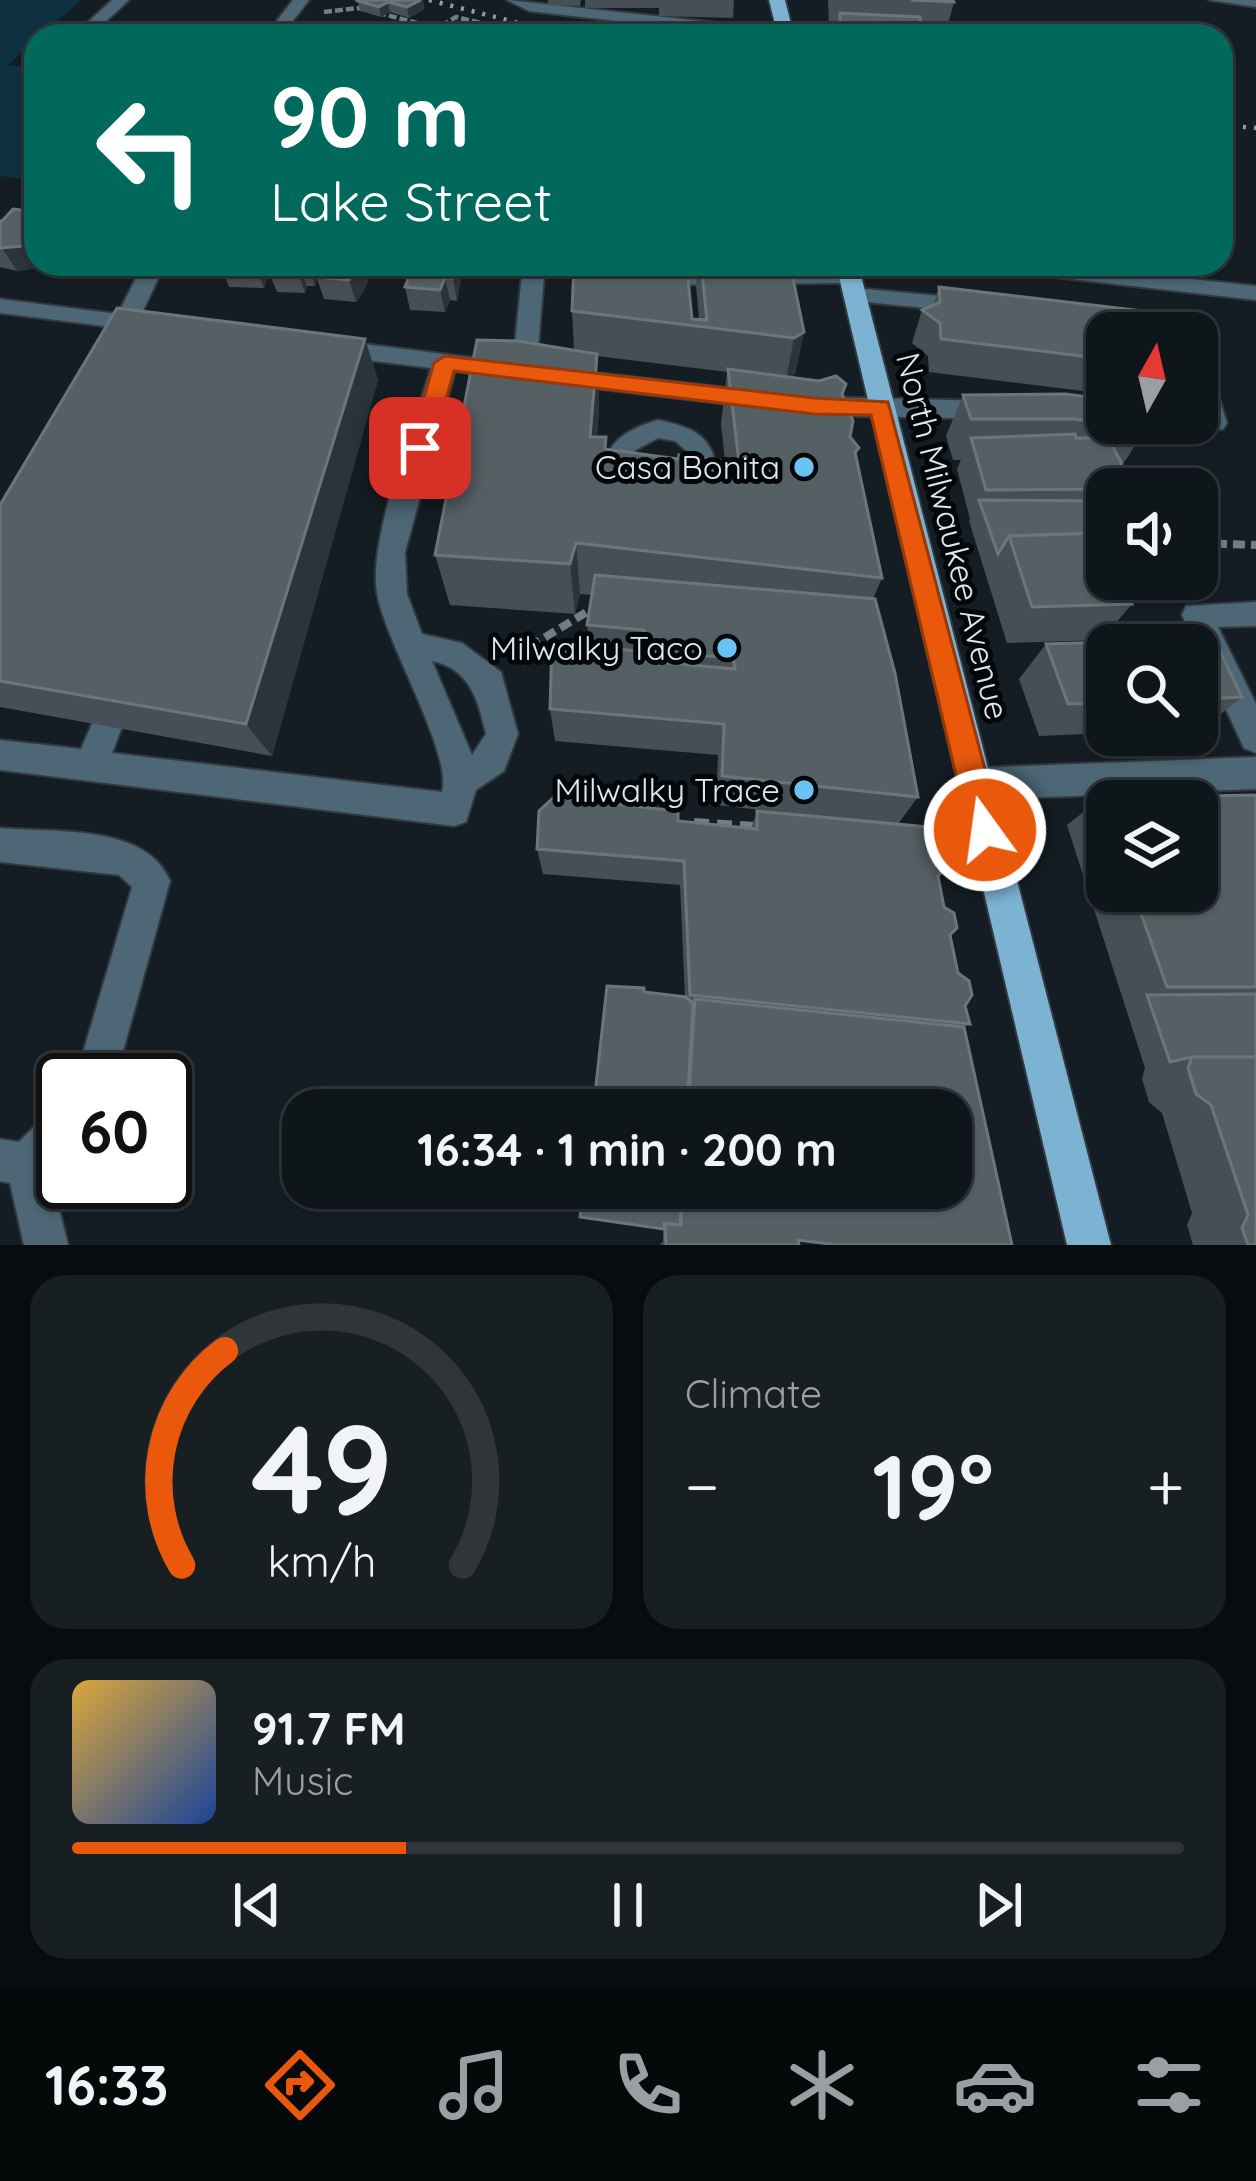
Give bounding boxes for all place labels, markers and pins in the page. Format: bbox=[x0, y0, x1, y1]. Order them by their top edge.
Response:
pin bbox=[369, 397, 471, 499]
place label: Casa Bonita bbox=[595, 446, 780, 487]
marker: Casa Bonita bbox=[791, 454, 817, 480]
place label: Milwalky Taco bbox=[490, 627, 703, 668]
marker: Milwalky Taco bbox=[714, 635, 740, 661]
place label: Milwalky Trace bbox=[555, 769, 780, 810]
marker: Milwalky Trace bbox=[791, 777, 817, 803]

